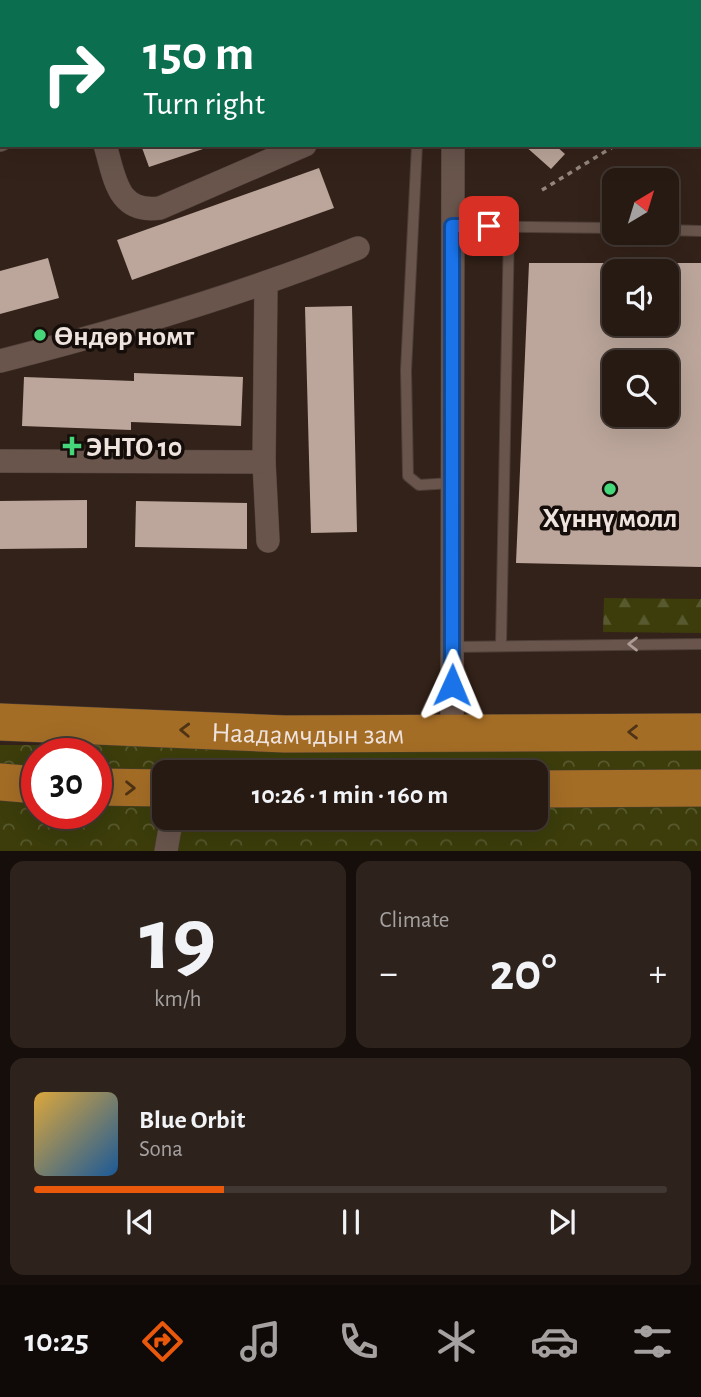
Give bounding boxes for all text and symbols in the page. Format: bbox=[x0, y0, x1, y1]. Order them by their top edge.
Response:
icon: right bbox=[28, 28, 119, 119]
text: 150 m bbox=[143, 30, 254, 79]
text: Turn right bbox=[143, 88, 265, 120]
north arrow bbox=[602, 168, 679, 245]
map controls bbox=[602, 168, 679, 427]
pin bbox=[459, 196, 519, 256]
icon: arrive bbox=[470, 207, 508, 245]
button: sound bbox=[602, 259, 679, 336]
place label: Өндөр номт bbox=[54, 323, 195, 351]
marker: Өндөр номт bbox=[32, 327, 48, 343]
button: search bbox=[602, 350, 679, 427]
place label: ЭНТО 10 bbox=[86, 434, 182, 462]
marker: ЭНТО 10 bbox=[64, 438, 80, 454]
marker: Хүннү молл bbox=[602, 481, 618, 497]
place label: Хүннү молл bbox=[542, 505, 678, 533]
one-way arrow bbox=[627, 636, 638, 652]
position arrow bbox=[415, 648, 489, 722]
street label: Наадамчдын зам bbox=[211, 719, 404, 750]
one-way arrow bbox=[179, 722, 190, 738]
one-way arrow bbox=[627, 724, 638, 740]
speed limit sign: 30 bbox=[21, 738, 112, 829]
one-way arrow bbox=[126, 780, 136, 796]
text: 10:26 · 1 min · 160 m bbox=[252, 782, 448, 808]
text: 19 bbox=[139, 895, 216, 986]
text: Climate bbox=[380, 909, 449, 932]
text: 20° bbox=[490, 947, 557, 999]
text: − bbox=[380, 955, 398, 993]
text: + bbox=[649, 955, 667, 993]
text: km/h bbox=[154, 988, 201, 1011]
text: Blue Orbit bbox=[139, 1107, 245, 1133]
text: Sona bbox=[139, 1138, 183, 1161]
icon: previous bbox=[121, 1203, 159, 1241]
icon: pause bbox=[332, 1203, 370, 1241]
icon: next bbox=[543, 1203, 581, 1241]
icon: directions bbox=[138, 1317, 187, 1366]
icon: music bbox=[236, 1317, 285, 1366]
icon: phone bbox=[334, 1317, 383, 1366]
icon: climate bbox=[432, 1317, 481, 1366]
icon: car bbox=[530, 1317, 579, 1366]
icon: filters bbox=[628, 1317, 677, 1366]
text: 10:25 bbox=[24, 1325, 89, 1357]

